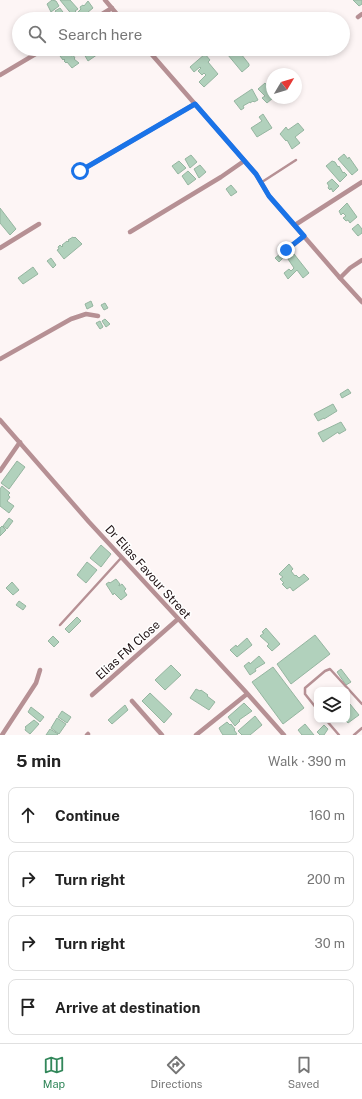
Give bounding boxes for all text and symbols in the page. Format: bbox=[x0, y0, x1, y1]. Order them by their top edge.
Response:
search box bbox=[12, 12, 350, 56]
icon: search bbox=[26, 23, 48, 45]
text: Search here bbox=[58, 26, 142, 43]
north arrow bbox=[266, 68, 302, 104]
route start bbox=[71, 162, 89, 180]
route end bbox=[277, 241, 295, 259]
street label: Dr Elias Favour Street bbox=[102, 522, 194, 622]
street label: Elias FM Close bbox=[93, 617, 163, 682]
map controls bbox=[314, 687, 350, 723]
button: layers bbox=[314, 687, 350, 723]
text: 5 min bbox=[16, 751, 61, 771]
text: Walk · 390 m bbox=[268, 754, 346, 769]
icon: ahead bbox=[17, 804, 39, 826]
text: Continue bbox=[55, 807, 120, 824]
text: 160 m bbox=[309, 808, 345, 823]
icon: right bbox=[17, 868, 39, 890]
text: Turn right bbox=[55, 871, 125, 888]
text: 200 m bbox=[307, 872, 345, 887]
icon: right bbox=[17, 932, 39, 954]
text: Turn right bbox=[55, 935, 125, 952]
text: 30 m bbox=[315, 936, 345, 951]
icon: arrive bbox=[17, 996, 39, 1018]
text: Arrive at destination bbox=[55, 999, 200, 1016]
tab: Map bbox=[43, 1054, 65, 1090]
tab: Directions bbox=[151, 1054, 202, 1090]
tab: Saved bbox=[288, 1054, 319, 1090]

